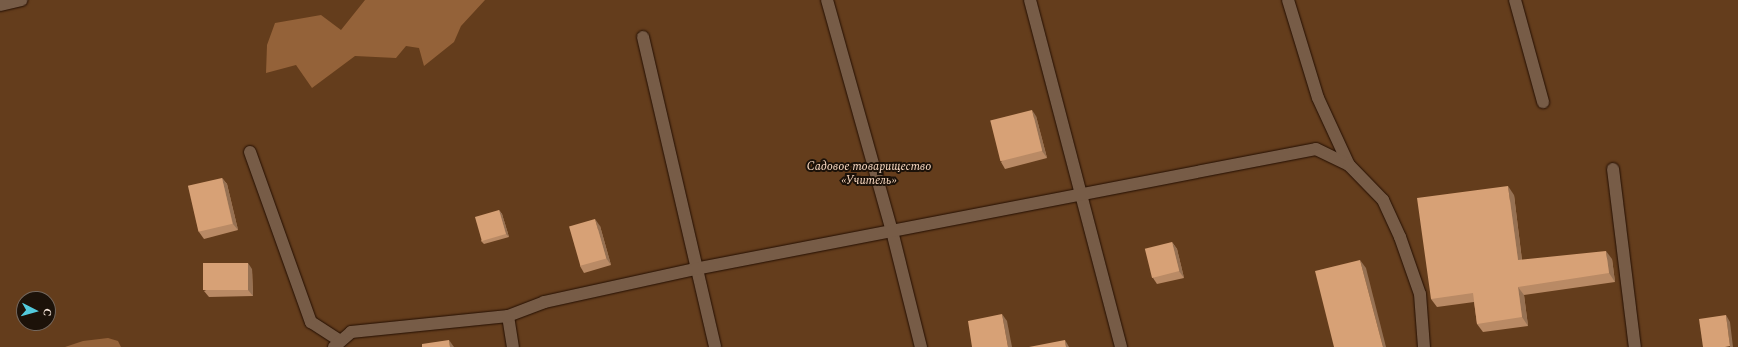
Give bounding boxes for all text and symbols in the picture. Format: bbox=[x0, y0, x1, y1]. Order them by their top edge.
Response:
park label: Садовое товарищество «Учитель» bbox=[807, 160, 931, 188]
north arrow bbox=[16, 291, 56, 331]
text: С bbox=[39, 307, 56, 317]

